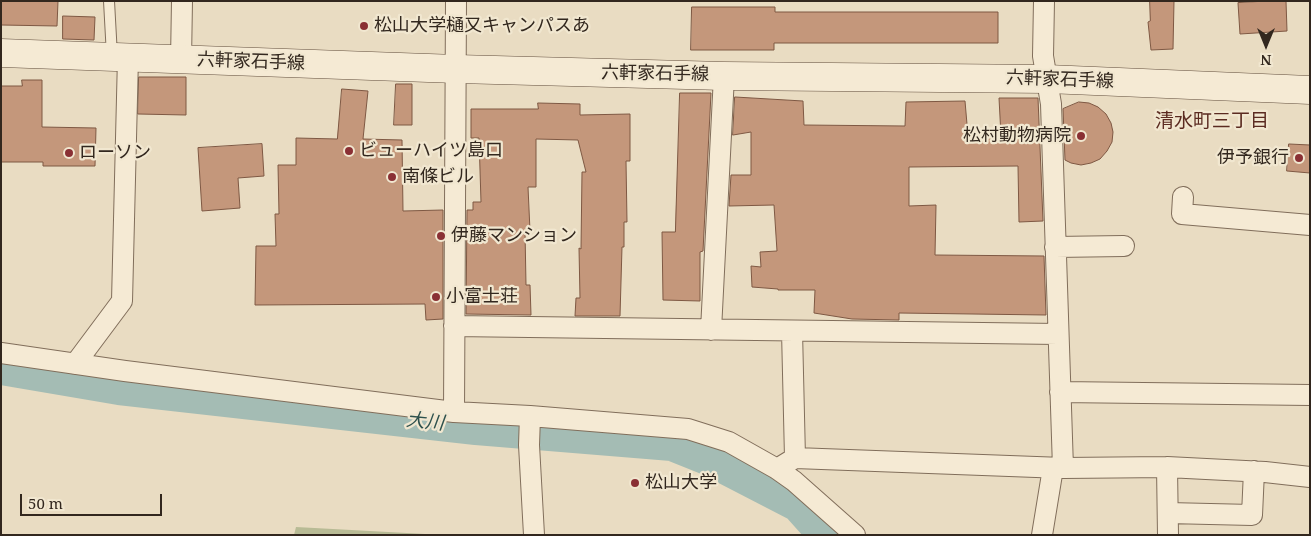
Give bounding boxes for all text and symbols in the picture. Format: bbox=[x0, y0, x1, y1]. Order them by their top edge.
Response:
place label: 松山大学樋又キャンパスあ bbox=[374, 15, 590, 37]
marker: 松山大学樋又キャンパスあ bbox=[358, 20, 370, 32]
north arrow bbox=[1241, 20, 1291, 70]
street label: 六軒家石手線 bbox=[197, 49, 305, 75]
text: N bbox=[1260, 51, 1272, 70]
street label: 六軒家石手線 bbox=[601, 62, 709, 86]
street label: 六軒家石手線 bbox=[1006, 67, 1114, 93]
district label: 清水町三丁目 bbox=[1155, 111, 1269, 133]
place label: 松村動物病院 bbox=[963, 125, 1071, 147]
marker: 松村動物病院 bbox=[1075, 130, 1087, 142]
place label: ビューハイツ島口 bbox=[359, 140, 503, 162]
place label: ローソン bbox=[79, 142, 151, 164]
marker: ビューハイツ島口 bbox=[343, 145, 355, 157]
marker: ローソン bbox=[63, 147, 75, 159]
place label: 伊予銀行 bbox=[1217, 147, 1289, 169]
marker: 伊予銀行 bbox=[1293, 152, 1305, 164]
place label: 南條ビル bbox=[402, 166, 474, 188]
marker: 南條ビル bbox=[386, 171, 398, 183]
place label: 伊藤マンション bbox=[451, 225, 577, 247]
marker: 伊藤マンション bbox=[435, 230, 447, 242]
place label: 小富士荘 bbox=[446, 286, 518, 308]
marker: 小富士荘 bbox=[430, 291, 442, 303]
water label: 大川 bbox=[405, 409, 445, 435]
place label: 松山大学 bbox=[645, 472, 717, 494]
marker: 松山大学 bbox=[629, 477, 641, 489]
scale bar bbox=[22, 484, 165, 516]
text: 50 m bbox=[28, 493, 63, 513]

